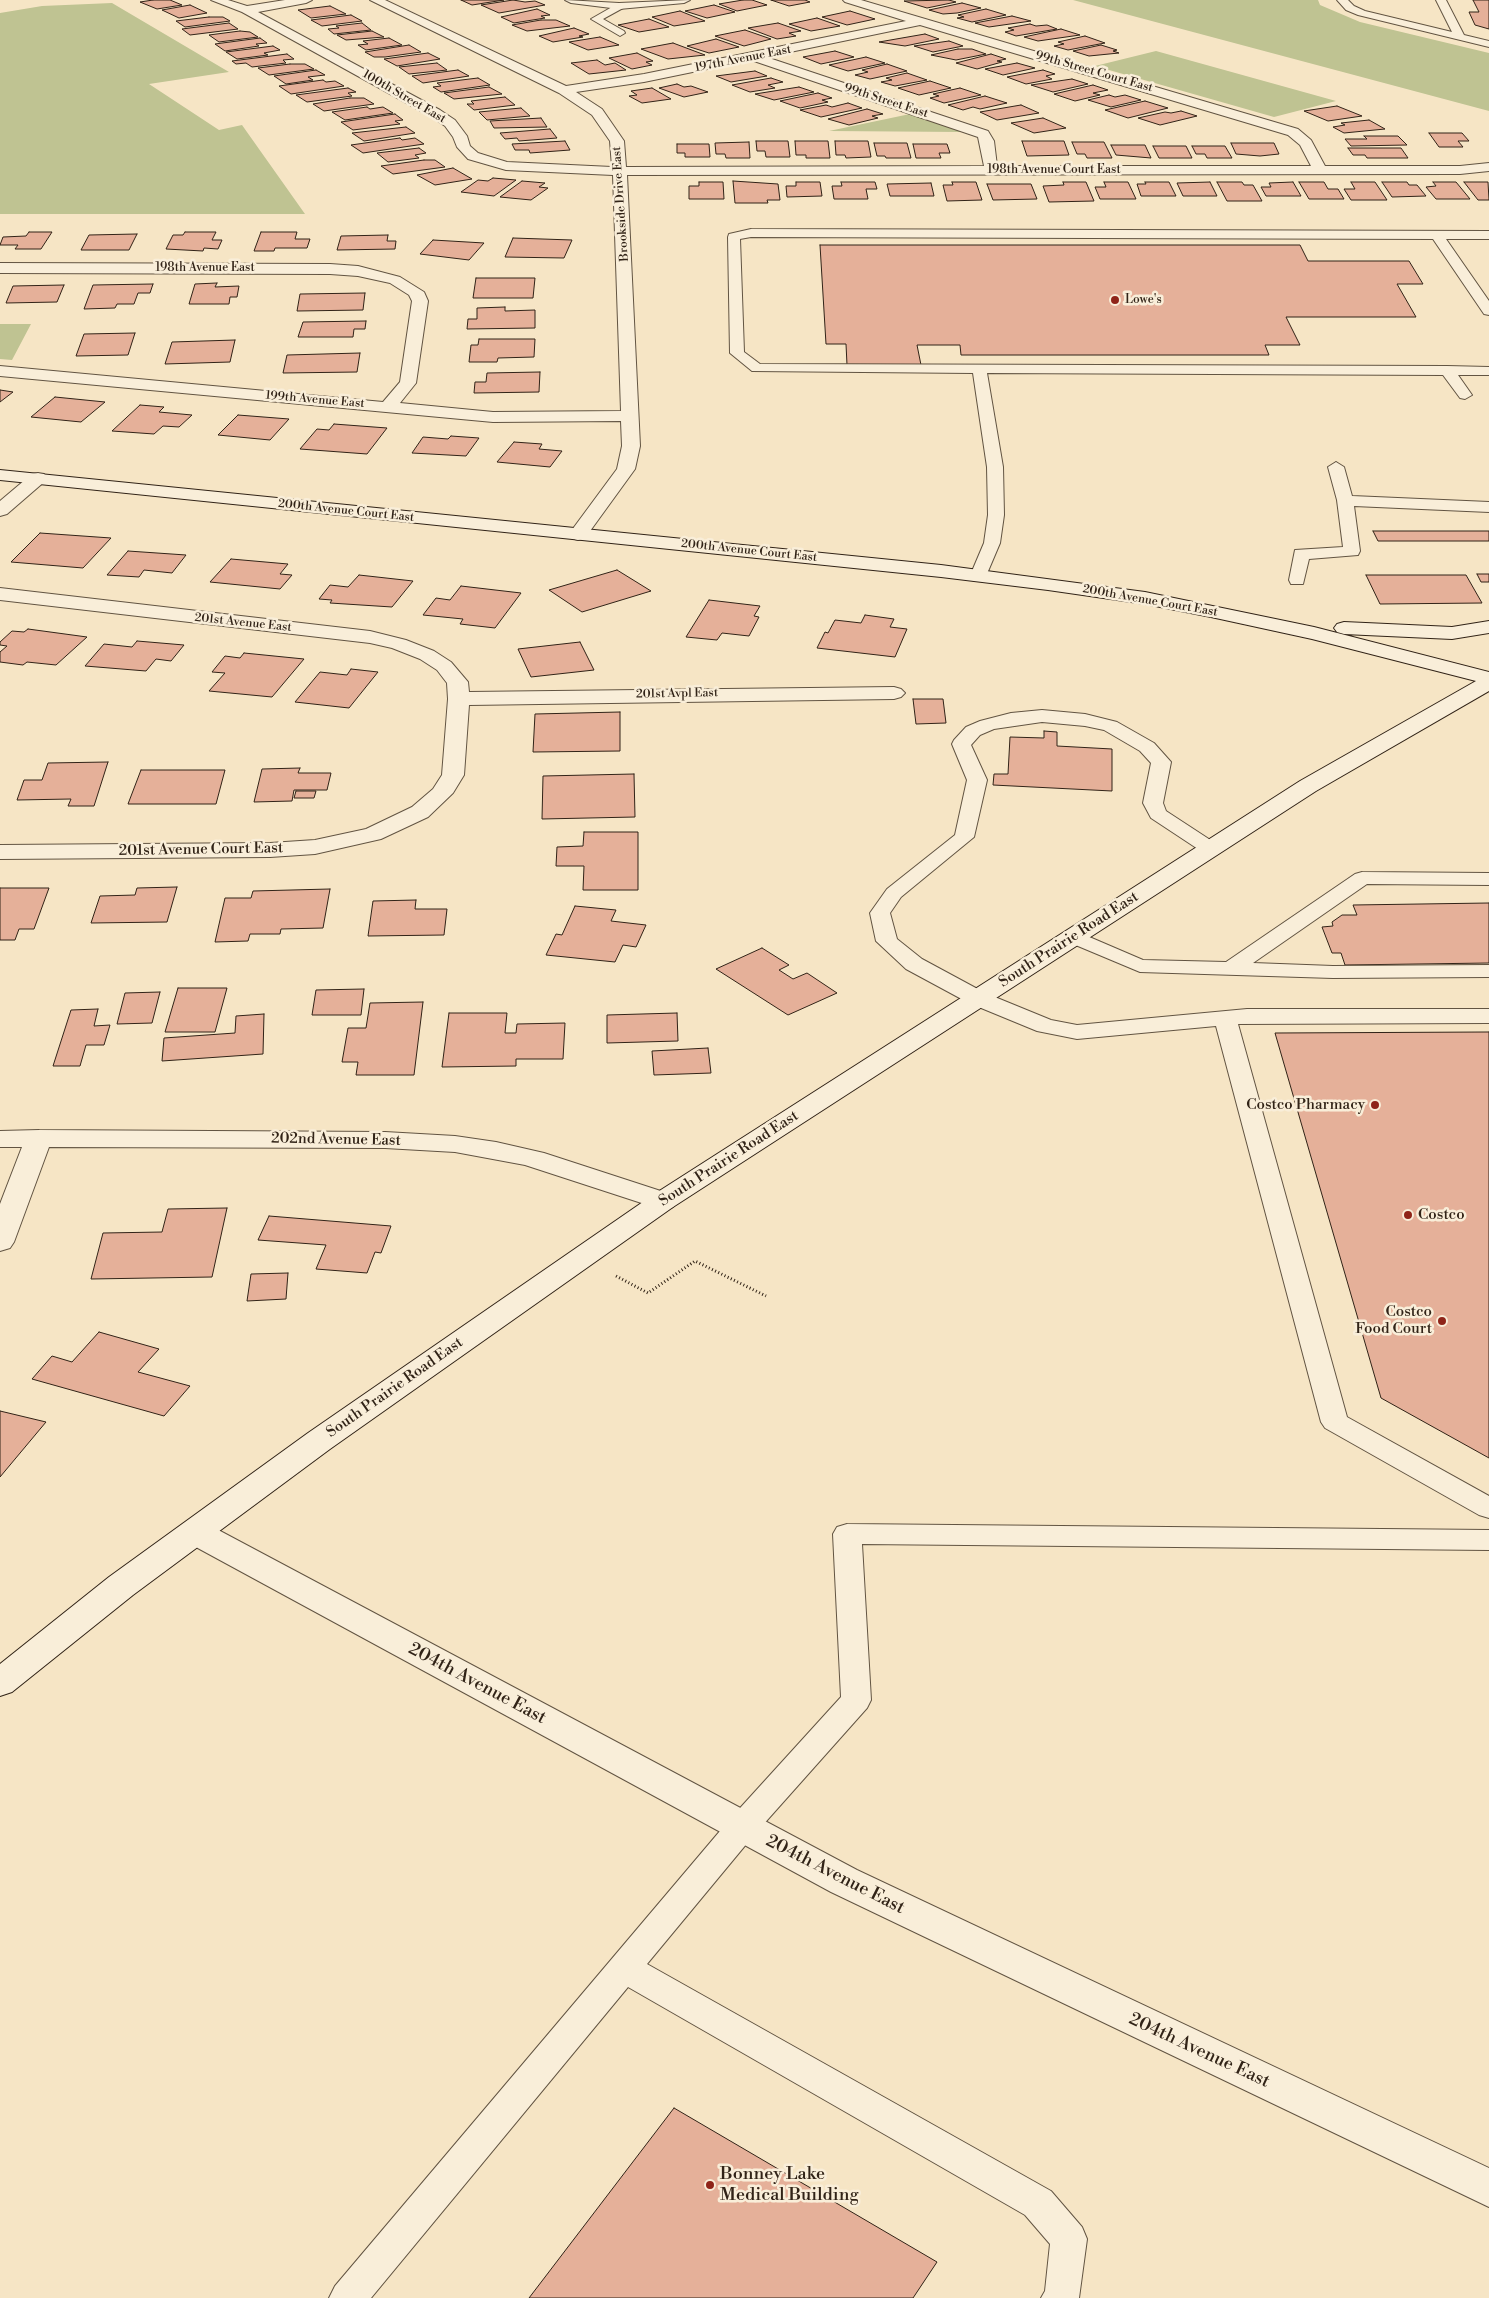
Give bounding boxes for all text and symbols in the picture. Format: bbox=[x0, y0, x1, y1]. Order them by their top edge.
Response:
street label: 197th Avenue East bbox=[693, 43, 793, 75]
street label: 99th Street Court East bbox=[1034, 48, 1154, 96]
street label: 100th Street East bbox=[360, 67, 448, 127]
street label: 99th Street East bbox=[842, 81, 930, 121]
street label: Brookside Drive East bbox=[610, 146, 632, 262]
street label: 198th Avenue Court East bbox=[987, 163, 1121, 177]
street label: 198th Avenue East bbox=[155, 261, 255, 275]
place label: Lowe's bbox=[1125, 293, 1162, 307]
marker: Lowe's bbox=[1109, 294, 1121, 306]
street label: 199th Avenue East bbox=[265, 389, 365, 411]
street label: 200th Avenue Court East bbox=[277, 497, 415, 525]
street label: 200th Avenue Court East bbox=[680, 537, 818, 565]
street label: 200th Avenue Court East bbox=[1081, 582, 1219, 620]
street label: 201st Avenue East bbox=[194, 611, 292, 635]
street label: 201st Avpl East bbox=[636, 686, 718, 702]
street label: 201st Avenue Court East bbox=[119, 840, 283, 860]
street label: South Prairie Road East bbox=[996, 888, 1142, 992]
place label: Costco Pharmacy bbox=[1246, 1096, 1365, 1114]
marker: Costco Pharmacy bbox=[1369, 1099, 1381, 1111]
street label: South Prairie Road East bbox=[656, 1107, 802, 1211]
street label: 202nd Avenue East bbox=[271, 1130, 401, 1150]
place label: Costco bbox=[1418, 1206, 1465, 1224]
marker: Costco bbox=[1402, 1209, 1414, 1221]
place label: Costco Food Court bbox=[1355, 1303, 1432, 1338]
marker: Costco Food Court bbox=[1436, 1315, 1448, 1327]
street label: South Prairie Road East bbox=[323, 1334, 467, 1442]
street label: 204th Avenue East bbox=[404, 1639, 550, 1729]
street label: 204th Avenue East bbox=[762, 1831, 908, 1919]
street label: 204th Avenue East bbox=[1125, 2009, 1273, 2093]
place label: Bonney Lake Medical Building bbox=[720, 2164, 859, 2206]
marker: Bonney Lake Medical Building bbox=[704, 2179, 716, 2191]

